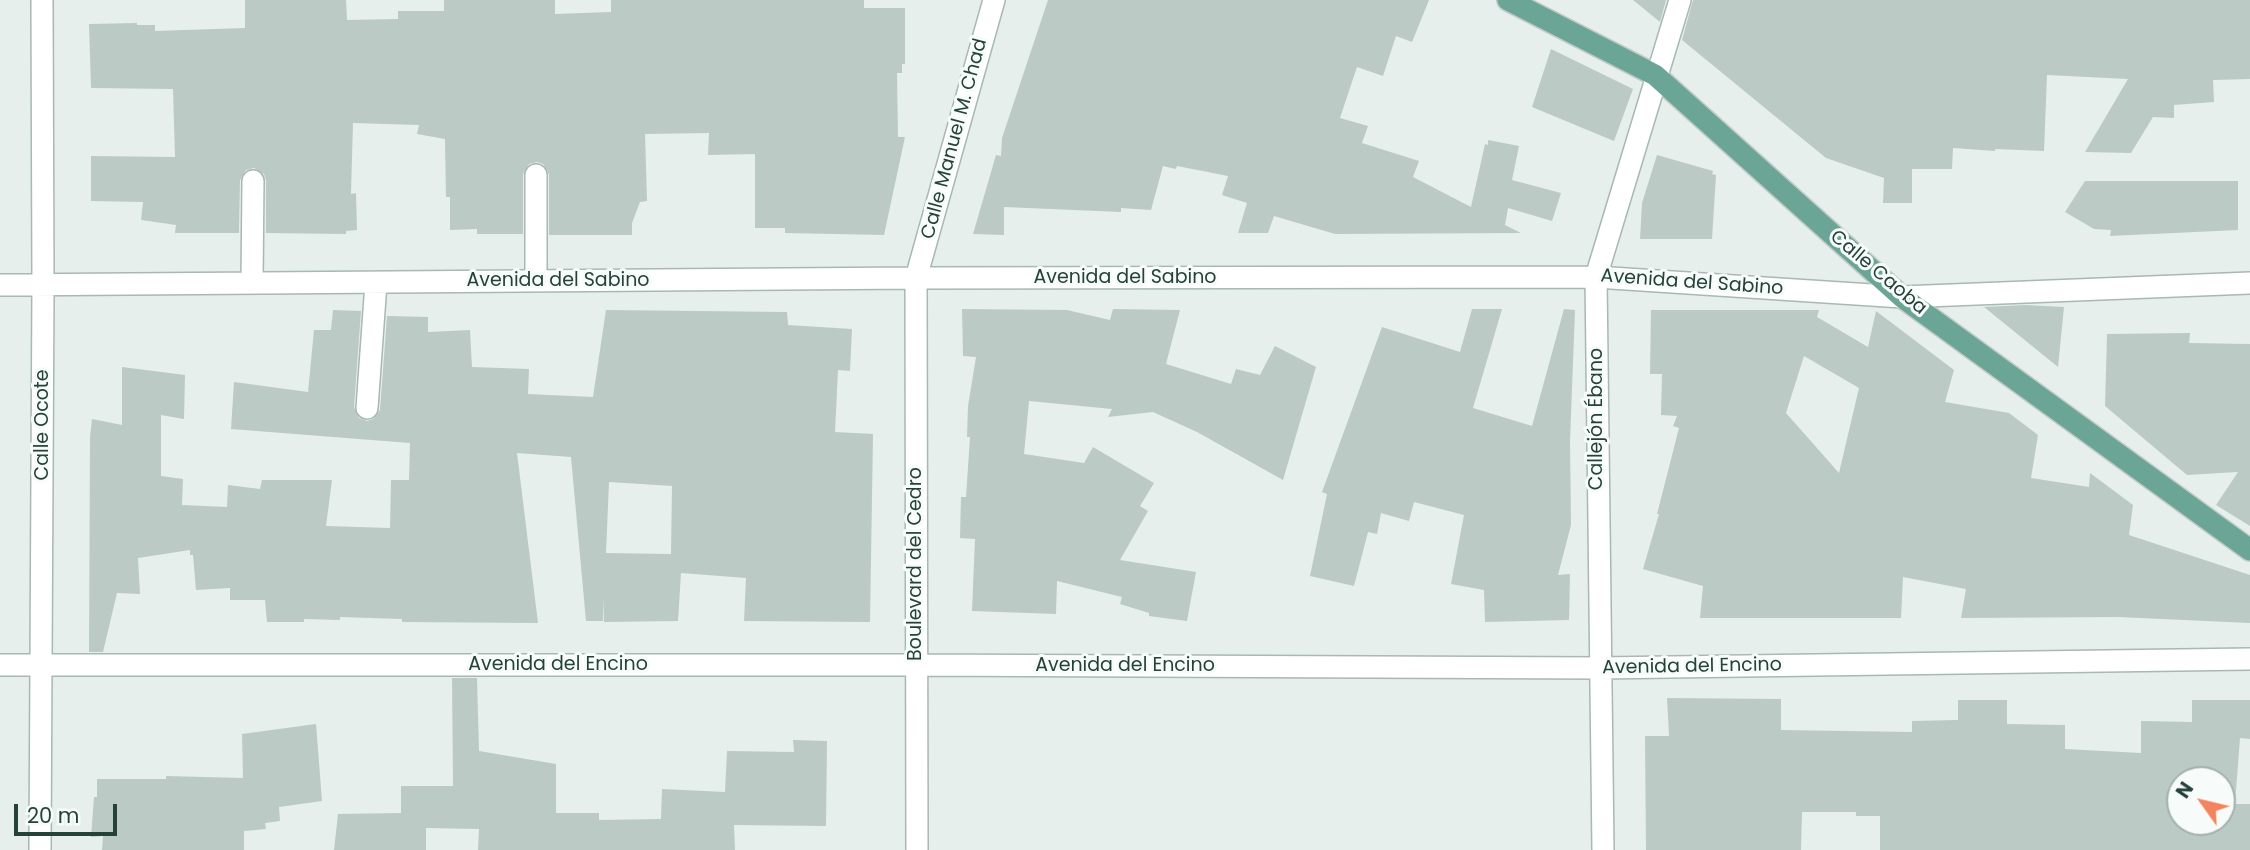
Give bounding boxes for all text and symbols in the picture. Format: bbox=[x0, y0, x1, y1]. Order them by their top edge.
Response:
street label: Calle Manuel M. Chad bbox=[917, 36, 993, 242]
street label: Calle Caoba bbox=[1825, 226, 1931, 320]
street label: Avenida del Sabino bbox=[1600, 265, 1784, 301]
street label: Avenida del Sabino bbox=[1033, 267, 1217, 289]
street label: Avenida del Sabino bbox=[466, 270, 650, 292]
street label: Callejón Ébano bbox=[1586, 348, 1608, 490]
street label: Calle Ocote bbox=[32, 369, 54, 481]
street label: Boulevard del Cedro bbox=[905, 467, 927, 661]
street label: Avenida del Encino bbox=[468, 654, 648, 676]
street label: Avenida del Encino bbox=[1602, 654, 1782, 680]
street label: Avenida del Encino bbox=[1035, 655, 1215, 677]
north arrow bbox=[2166, 766, 2236, 836]
text: N bbox=[2170, 777, 2200, 804]
scale bar bbox=[18, 790, 121, 834]
text: 20 m bbox=[27, 801, 80, 830]

